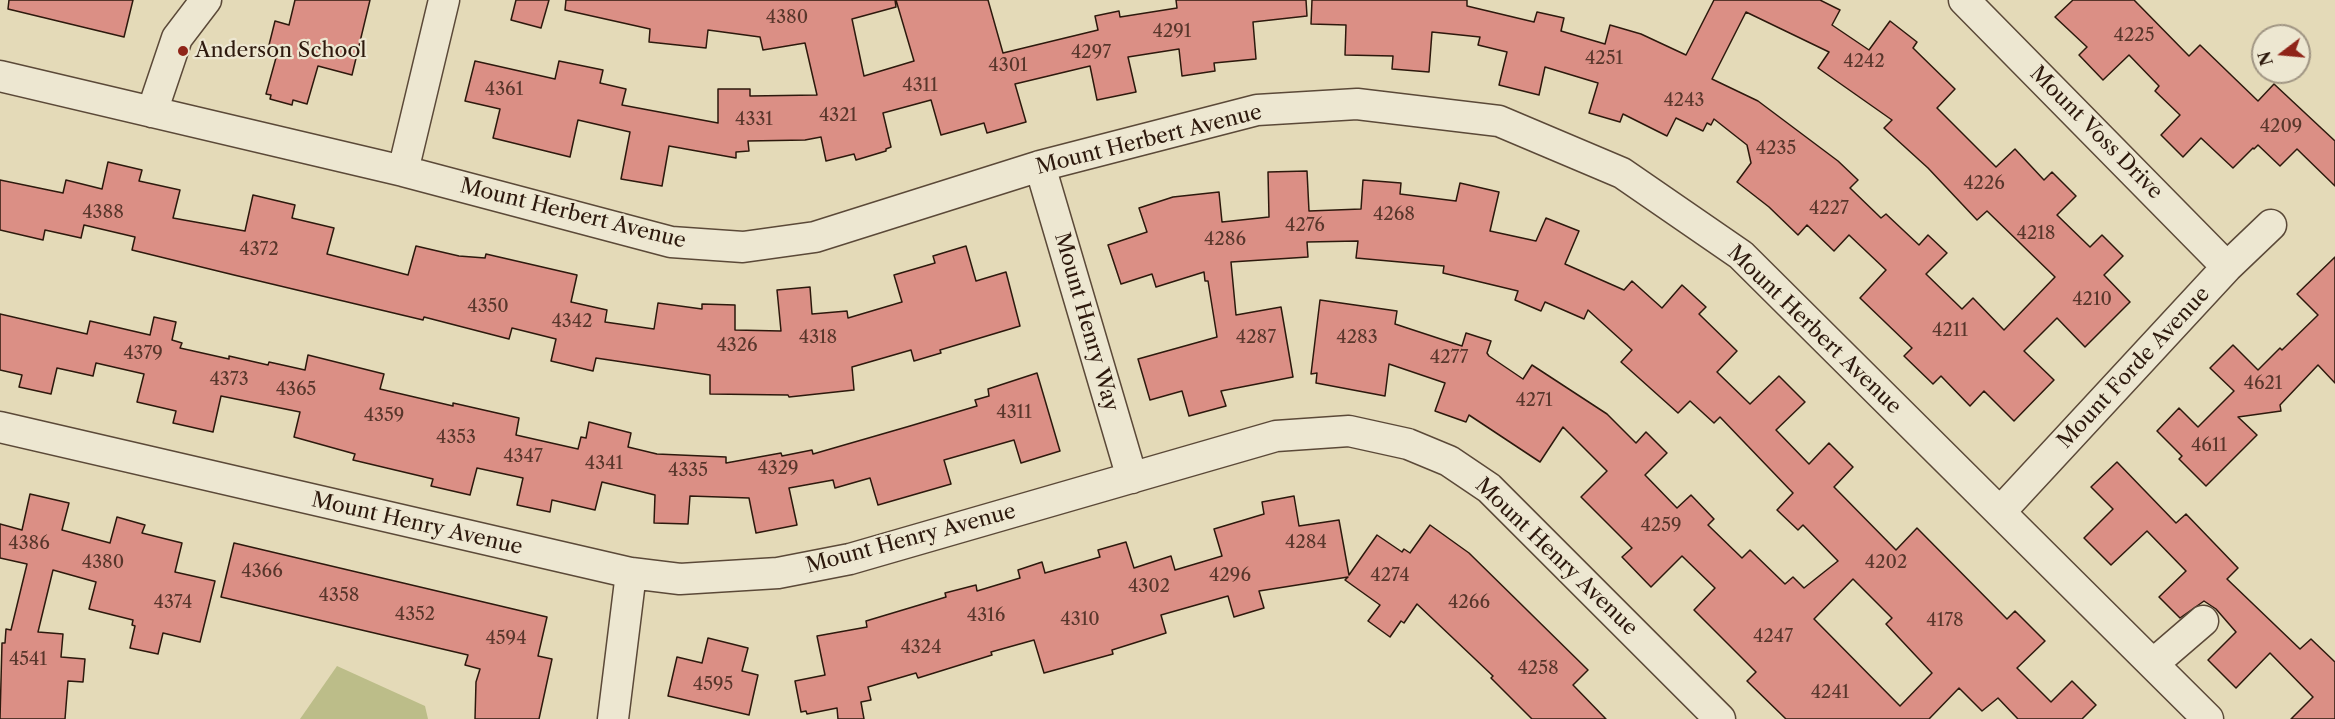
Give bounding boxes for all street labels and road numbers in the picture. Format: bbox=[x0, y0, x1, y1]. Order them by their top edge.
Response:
street label: Mount Voss Drive bbox=[2024, 61, 2168, 205]
street label: Mount Herbert Avenue bbox=[1034, 100, 1264, 180]
street label: Mount Herbert Avenue bbox=[458, 174, 688, 254]
street label: Mount Henry Way bbox=[1048, 230, 1124, 414]
street label: Mount Herbert Avenue bbox=[1722, 240, 1906, 420]
street label: Mount Forde Avenue bbox=[2053, 282, 2215, 454]
street label: Mount Henry Avenue bbox=[1470, 473, 1642, 641]
street label: Mount Henry Avenue bbox=[309, 487, 525, 561]
street label: Mount Henry Avenue bbox=[803, 499, 1019, 579]

